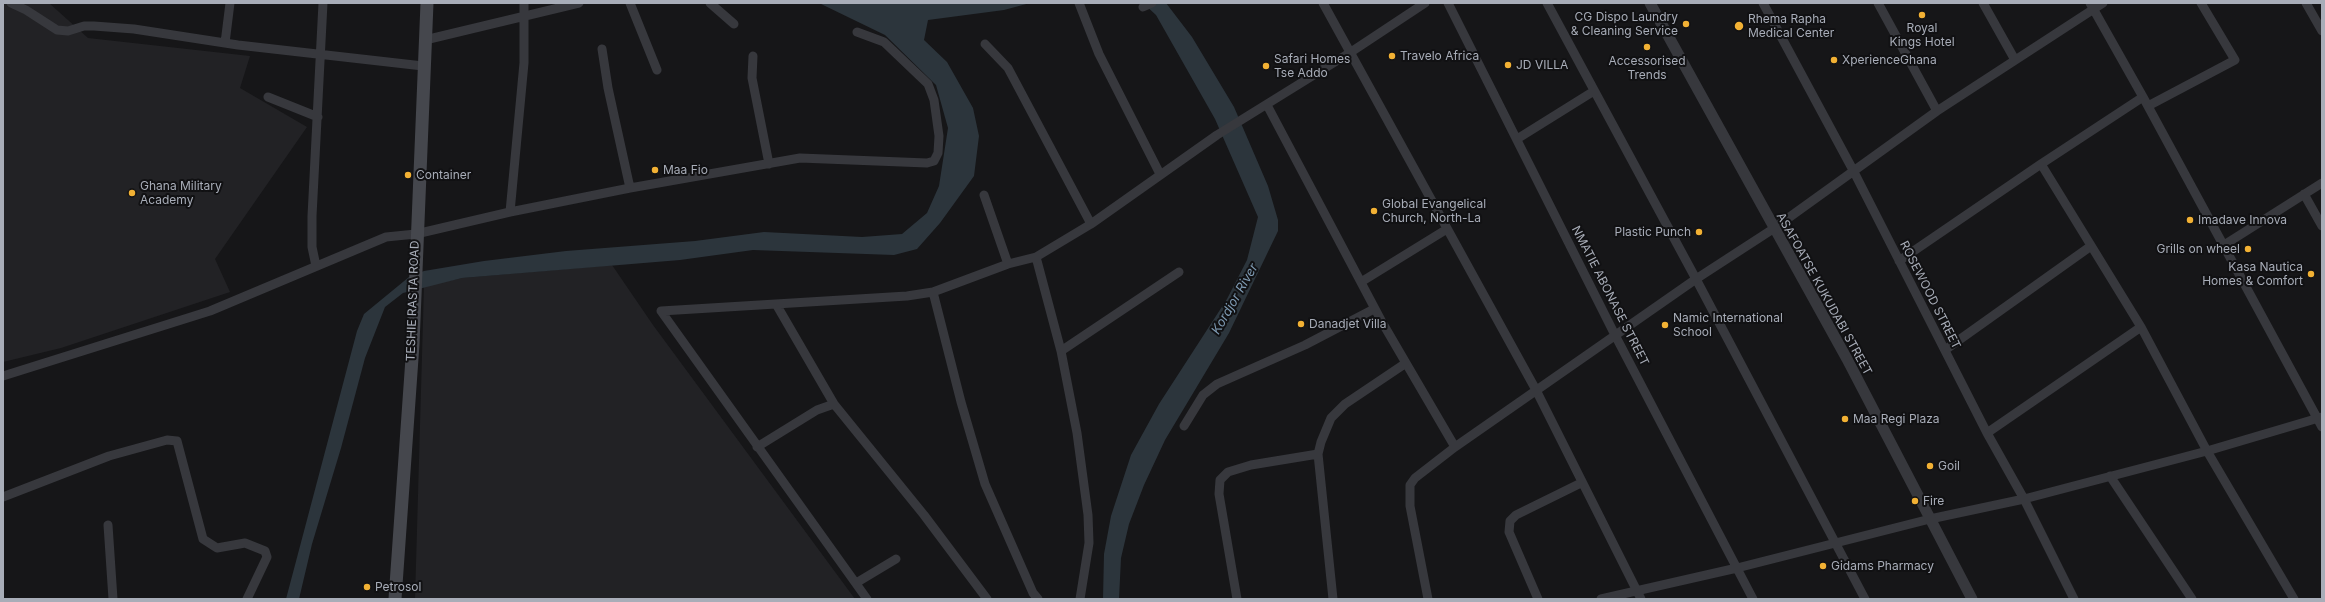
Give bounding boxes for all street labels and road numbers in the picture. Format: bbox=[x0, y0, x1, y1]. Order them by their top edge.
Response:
street label: ASAFOATSE KUKUDABI STREET bbox=[1773, 210, 1875, 378]
street label: NMATIE ABONASE STREET bbox=[1568, 224, 1652, 368]
street label: ROSEWOOD STREET bbox=[1896, 239, 1964, 351]
street label: TESHIE RASTA ROAD bbox=[404, 240, 422, 362]

